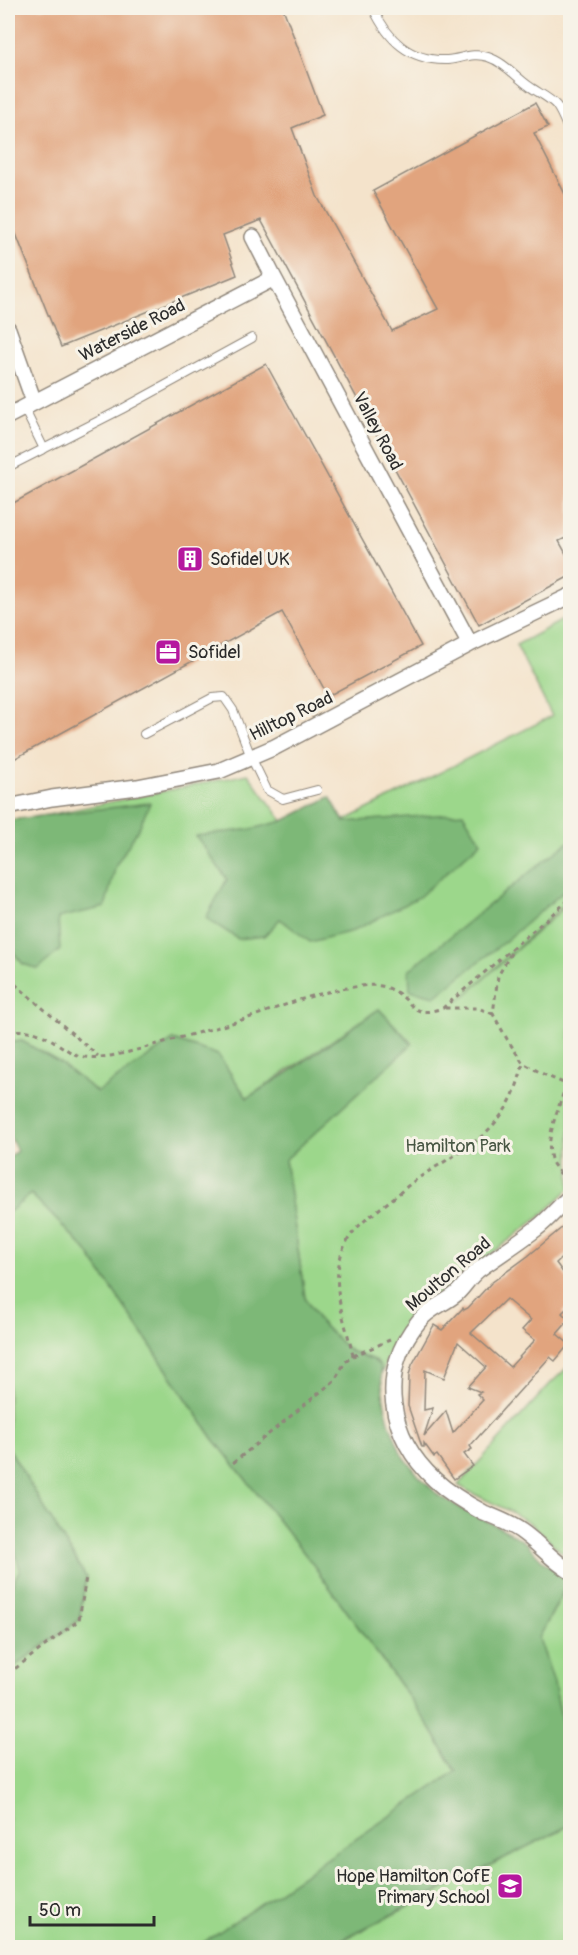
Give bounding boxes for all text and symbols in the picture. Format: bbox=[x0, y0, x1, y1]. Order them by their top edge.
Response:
street label: Waterside Road bbox=[75, 294, 189, 367]
street label: Valley Road bbox=[347, 388, 408, 474]
building icon: Sofidel UK bbox=[175, 544, 205, 574]
place label: Sofidel UK bbox=[210, 548, 290, 571]
office icon: Sofidel bbox=[153, 637, 183, 667]
place label: Sofidel bbox=[188, 641, 241, 664]
street label: Hilltop Road bbox=[246, 686, 337, 747]
park label: Hamilton Park bbox=[405, 1135, 511, 1158]
street label: Moulton Road bbox=[401, 1232, 496, 1317]
place label: Hope Hamilton CofE Primary School bbox=[336, 1865, 490, 1909]
school or university icon: Hope Hamilton CofE Primary School bbox=[495, 1871, 525, 1901]
scale bar bbox=[30, 1889, 154, 1927]
text: 50 m bbox=[39, 1899, 81, 1922]

